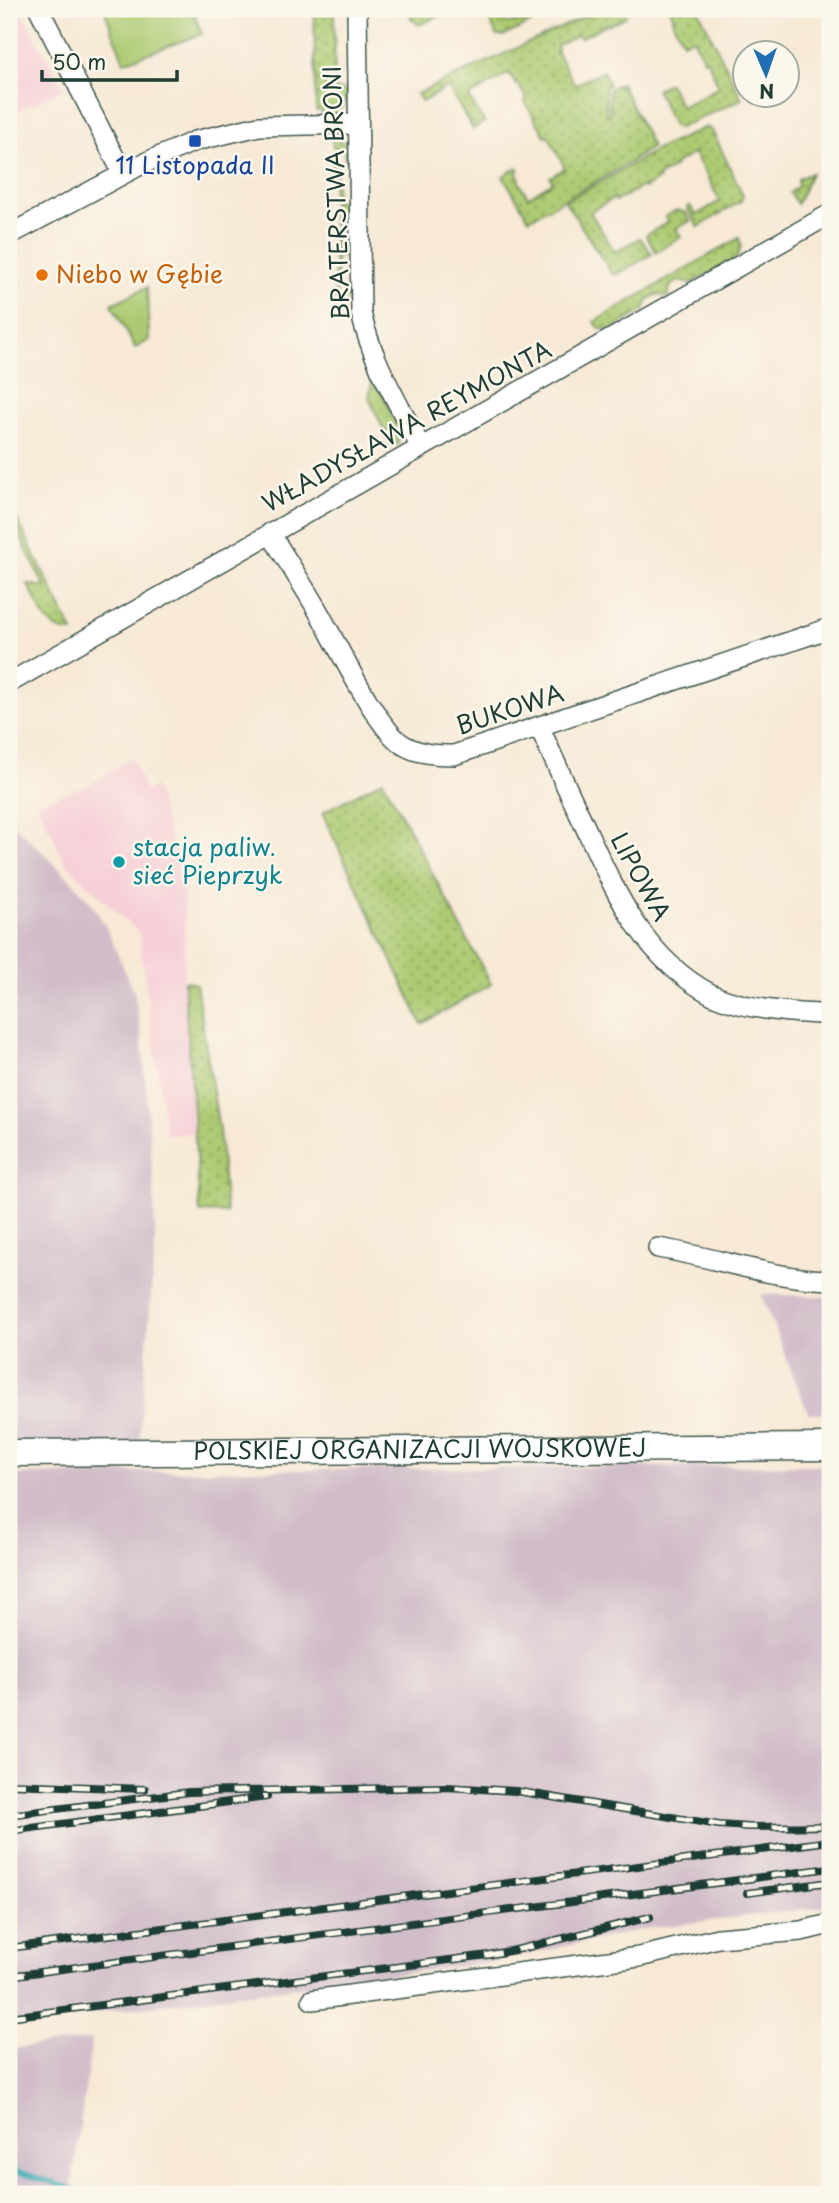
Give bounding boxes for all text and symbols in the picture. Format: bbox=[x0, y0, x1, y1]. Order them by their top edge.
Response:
scale bar bbox=[42, 38, 177, 82]
north arrow bbox=[730, 38, 800, 108]
text: 50 m bbox=[52, 45, 106, 77]
street label: BRATERSTWA BRONI bbox=[313, 65, 357, 321]
text: N bbox=[759, 78, 775, 106]
marker: 11 Listopada II bbox=[187, 133, 203, 149]
place label: 11 Listopada II bbox=[115, 146, 275, 182]
place label: Niebo w Gębie bbox=[56, 255, 223, 291]
marker: Niebo w Gębie bbox=[34, 267, 50, 283]
street label: WŁADYSŁAWA REYMONTA bbox=[255, 330, 557, 520]
street label: BUKOWA bbox=[451, 674, 568, 742]
street label: LIPOWA bbox=[603, 825, 681, 927]
place label: stacja paliw. sieć Pieprzyk bbox=[133, 828, 283, 892]
marker: stacja paliw. sieć Pieprzyk bbox=[111, 854, 127, 870]
street label: POLSKIEJ ORGANIZACJI WOJSKOWEJ bbox=[193, 1428, 647, 1468]

